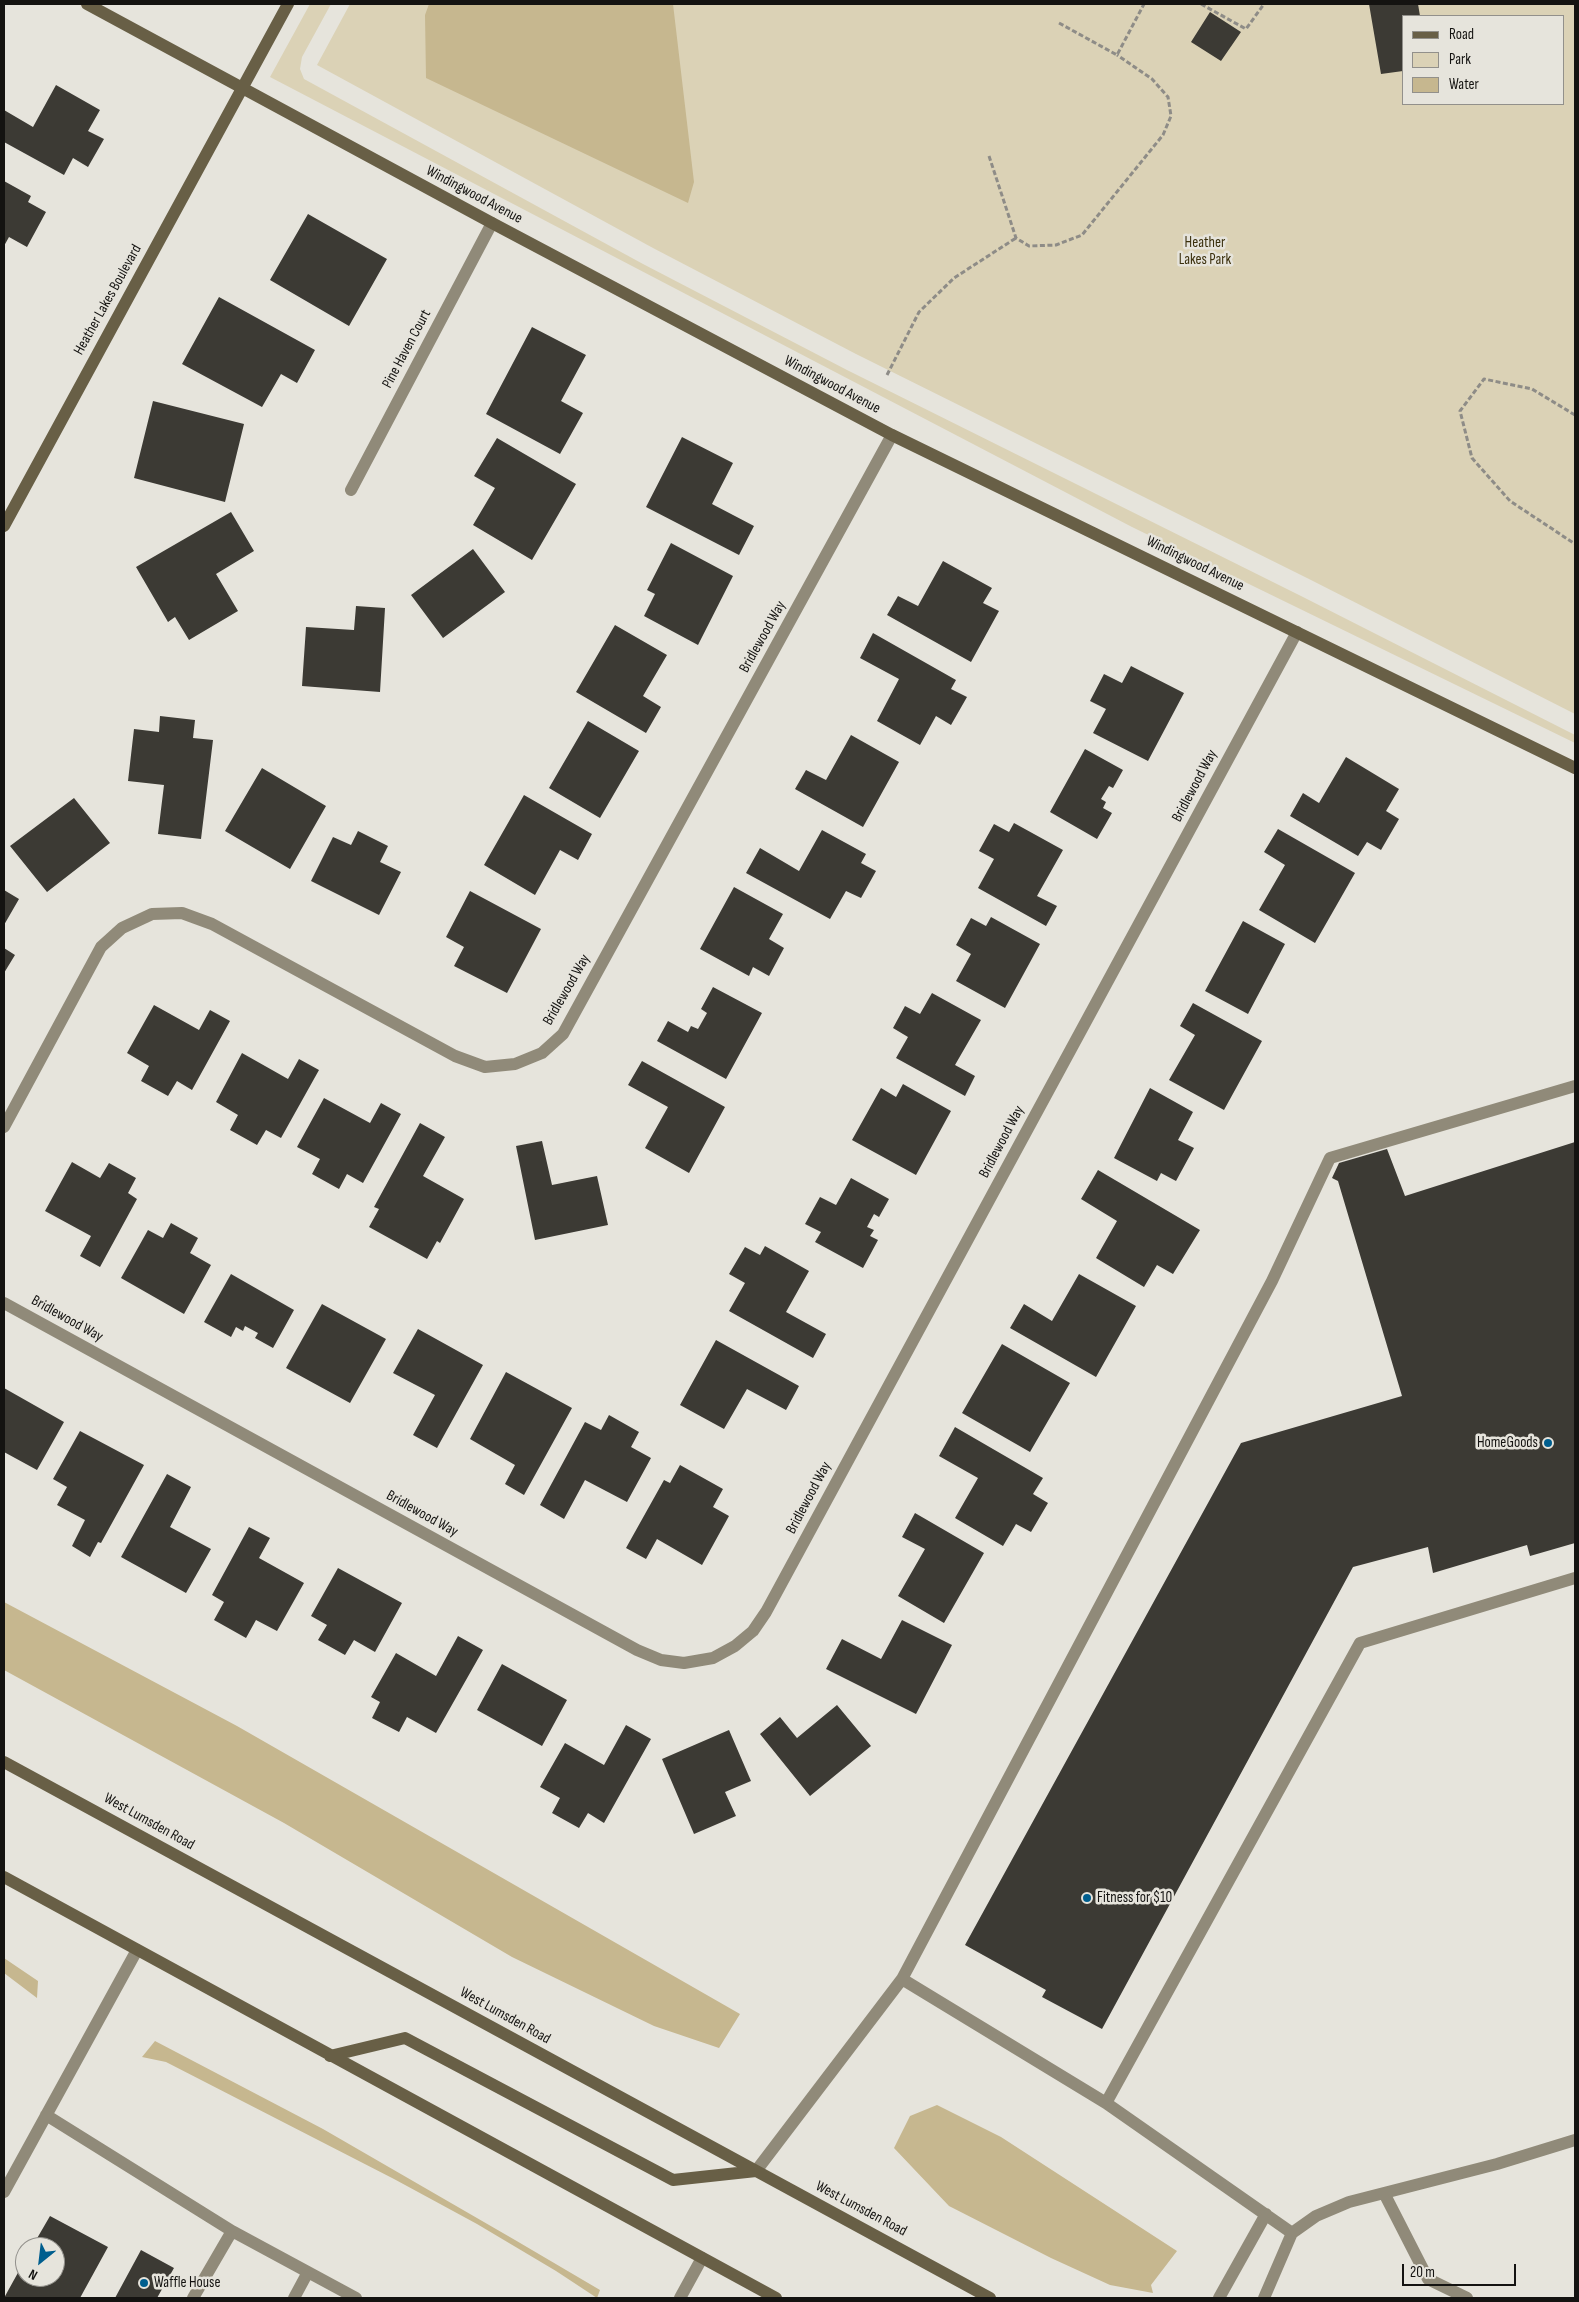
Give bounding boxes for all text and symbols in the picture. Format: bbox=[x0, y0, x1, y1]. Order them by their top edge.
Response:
legend bbox=[1402, 15, 1564, 105]
text: Road bbox=[1449, 25, 1474, 44]
text: Park bbox=[1449, 50, 1471, 69]
text: Water bbox=[1449, 75, 1479, 94]
street label: Windingwood Avenue bbox=[423, 162, 525, 228]
park label: Heather Lakes Park bbox=[1179, 234, 1231, 269]
street label: Heather Lakes Boulevard bbox=[70, 242, 146, 358]
street label: Pine Haven Court bbox=[379, 307, 435, 391]
street label: Windingwood Avenue bbox=[781, 352, 883, 418]
street label: Windingwood Avenue bbox=[1143, 533, 1247, 595]
street label: Bridlewood Way bbox=[736, 598, 790, 676]
street label: Bridlewood Way bbox=[1168, 747, 1222, 825]
street label: Bridlewood Way bbox=[539, 951, 595, 1029]
street label: Bridlewood Way bbox=[975, 1103, 1029, 1181]
street label: Bridlewood Way bbox=[28, 1292, 106, 1346]
place label: HomeGoods bbox=[1477, 1434, 1538, 1452]
marker: HomeGoods bbox=[1542, 1437, 1554, 1449]
street label: Bridlewood Way bbox=[782, 1459, 836, 1537]
street label: Bridlewood Way bbox=[383, 1487, 461, 1541]
street label: West Lumsden Road bbox=[101, 1790, 197, 1854]
place label: Fitness for $10 bbox=[1097, 1889, 1172, 1907]
marker: Fitness for $10 bbox=[1081, 1892, 1093, 1904]
street label: West Lumsden Road bbox=[457, 1984, 553, 2048]
street label: West Lumsden Road bbox=[812, 2177, 910, 2241]
north arrow bbox=[15, 2237, 65, 2287]
scale bar bbox=[1404, 2254, 1518, 2286]
text: 20 m bbox=[1410, 2263, 1435, 2282]
text: N bbox=[26, 2265, 40, 2284]
place label: Waffle House bbox=[154, 2274, 220, 2292]
marker: Waffle House bbox=[138, 2277, 150, 2289]

